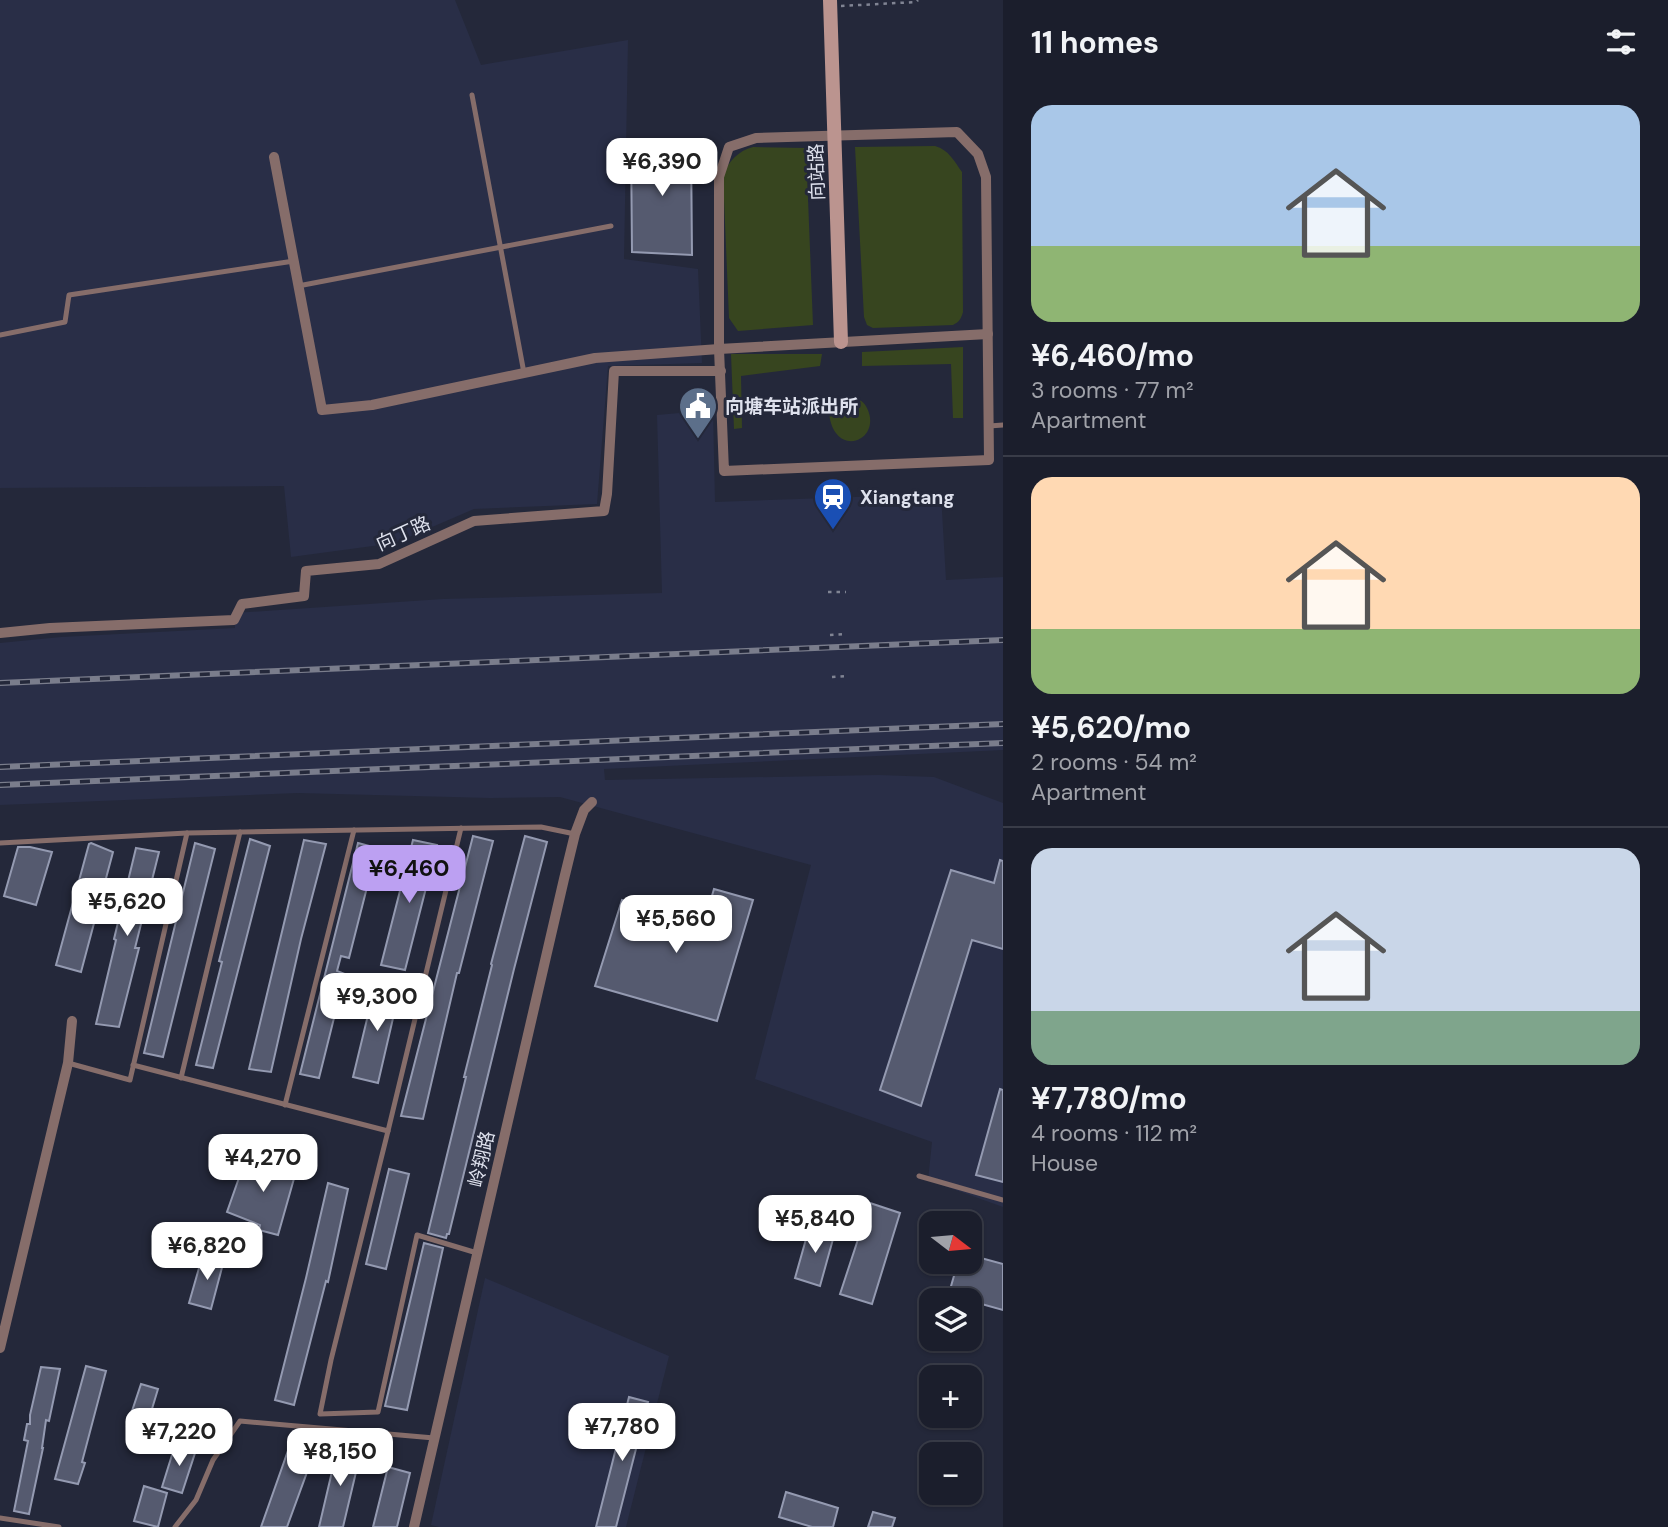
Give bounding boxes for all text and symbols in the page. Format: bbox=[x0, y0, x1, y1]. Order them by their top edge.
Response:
text: 11 homes bbox=[1031, 23, 1159, 62]
icon: filters bbox=[1602, 23, 1640, 61]
pin: ¥6,390 bbox=[605, 138, 719, 198]
street label: 向站路 bbox=[803, 143, 830, 201]
text: ¥6,390 bbox=[622, 146, 702, 176]
icon: home bbox=[1273, 150, 1399, 276]
text: ¥6,460/mo bbox=[1031, 336, 1194, 375]
text: 3 rooms · 77 m² bbox=[1031, 375, 1194, 405]
public building icon: 向塘车站派出所 bbox=[677, 385, 719, 440]
place label: 向塘车站派出所 bbox=[725, 394, 858, 419]
text: Apartment bbox=[1031, 405, 1146, 435]
station icon: Xiangtang bbox=[812, 476, 854, 531]
place label: Xiangtang bbox=[860, 485, 955, 510]
street label: 向丁路 bbox=[372, 510, 434, 556]
icon: home bbox=[1273, 522, 1399, 648]
text: ¥5,620/mo bbox=[1031, 708, 1191, 747]
text: 2 rooms · 54 m² bbox=[1031, 747, 1197, 777]
text: Apartment bbox=[1031, 777, 1146, 807]
pin: ¥6,460 bbox=[352, 846, 466, 905]
text: ¥6,460 bbox=[369, 853, 449, 883]
pin: ¥5,620 bbox=[70, 878, 184, 938]
text: ¥5,620 bbox=[88, 886, 166, 916]
icon: home bbox=[1273, 893, 1399, 1019]
pin: ¥5,560 bbox=[619, 895, 733, 955]
text: ¥5,560 bbox=[636, 903, 716, 933]
pin: ¥9,300 bbox=[320, 974, 434, 1033]
text: ¥9,300 bbox=[336, 981, 418, 1011]
text: ¥7,780/mo bbox=[1031, 1079, 1187, 1118]
text: 4 rooms · 112 m² bbox=[1031, 1118, 1197, 1148]
street label: 岭翔路 bbox=[463, 1129, 500, 1190]
pin: ¥4,270 bbox=[206, 1134, 320, 1194]
text: ¥4,270 bbox=[224, 1142, 302, 1172]
text: House bbox=[1031, 1148, 1098, 1178]
pin: ¥5,840 bbox=[758, 1196, 872, 1255]
text: ¥5,840 bbox=[775, 1203, 855, 1233]
north arrow bbox=[919, 1211, 982, 1274]
map controls bbox=[919, 1211, 982, 1505]
pin: ¥6,820 bbox=[150, 1222, 264, 1282]
text: ¥6,820 bbox=[168, 1230, 246, 1260]
button: layers bbox=[919, 1288, 982, 1351]
button: + bbox=[919, 1365, 982, 1428]
pin: ¥7,780 bbox=[565, 1404, 679, 1463]
pin: ¥7,220 bbox=[122, 1408, 236, 1468]
text: ¥7,780 bbox=[584, 1411, 660, 1441]
text: ¥7,220 bbox=[141, 1416, 217, 1446]
pin: ¥8,150 bbox=[283, 1428, 397, 1488]
text: ¥8,150 bbox=[303, 1436, 377, 1466]
button: − bbox=[919, 1442, 982, 1505]

